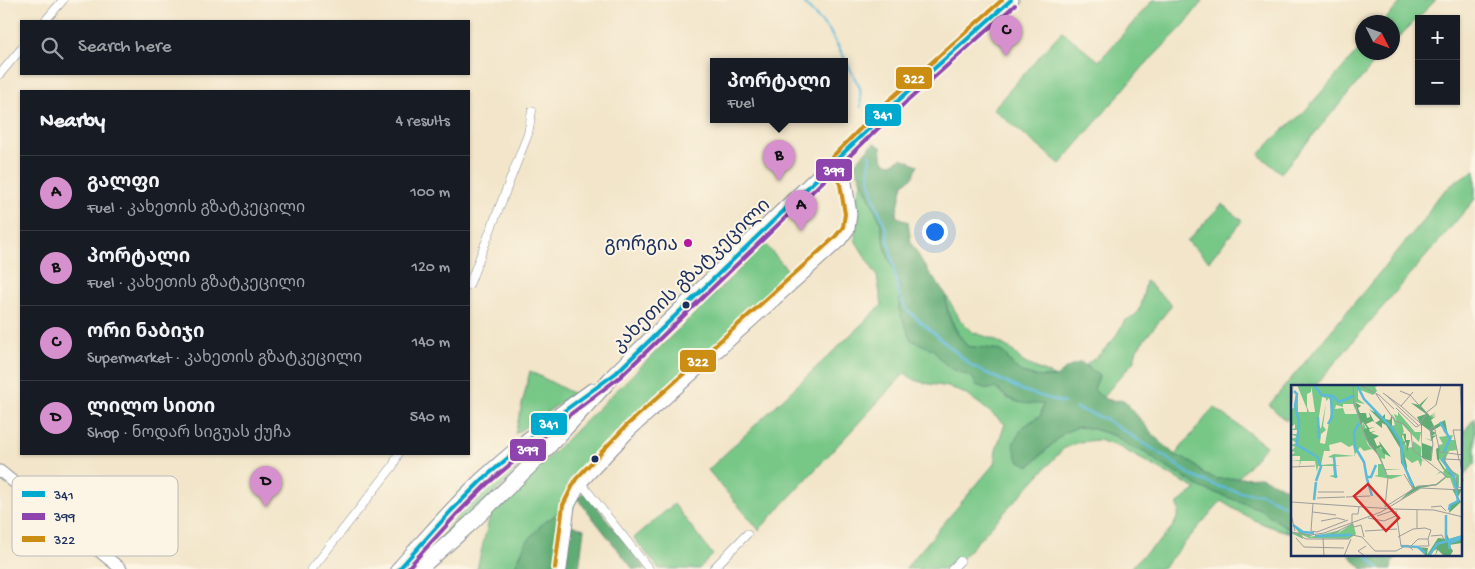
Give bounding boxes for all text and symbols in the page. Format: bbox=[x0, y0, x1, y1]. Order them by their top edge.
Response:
pin: C bbox=[990, 15, 1022, 56]
north arrow bbox=[1355, 15, 1400, 60]
map controls bbox=[1415, 15, 1460, 105]
button: + bbox=[1415, 15, 1460, 60]
search box bbox=[20, 20, 470, 75]
icon: search bbox=[38, 34, 66, 62]
text: Search here bbox=[78, 36, 172, 59]
popup bbox=[710, 58, 848, 123]
button: − bbox=[1415, 60, 1460, 105]
line badge: 322 bbox=[895, 66, 933, 90]
text: პორტალი bbox=[727, 72, 831, 95]
text: 322 bbox=[903, 72, 925, 89]
text: Fuel bbox=[727, 95, 755, 114]
line badge: 341 bbox=[864, 103, 902, 127]
text: 341 bbox=[872, 108, 893, 125]
text: Nearby bbox=[40, 110, 105, 135]
text: 4 results bbox=[395, 113, 450, 132]
pin: B bbox=[763, 140, 795, 181]
line badge: 399 bbox=[815, 158, 853, 182]
text: 399 bbox=[822, 164, 845, 181]
text: გალფი bbox=[87, 172, 160, 195]
text: A bbox=[51, 184, 61, 203]
text: 100 m bbox=[410, 184, 450, 203]
pin: A bbox=[785, 190, 817, 231]
street label: კახეთის გზატკეცილი bbox=[608, 195, 776, 358]
text: Fuel · კახეთის გზატკეცილი bbox=[87, 200, 305, 219]
your location bbox=[922, 219, 948, 245]
place label: გორგია bbox=[604, 234, 678, 258]
marker: გორგია bbox=[682, 237, 694, 249]
text: პორტალი bbox=[87, 247, 190, 270]
text: B bbox=[52, 259, 60, 278]
text: 120 m bbox=[411, 259, 450, 278]
text: Fuel · კახეთის გზატკეცილი bbox=[87, 275, 305, 294]
unlabelled marker bbox=[681, 300, 691, 310]
text: ორი ნაბიჯი bbox=[87, 322, 204, 345]
text: C bbox=[52, 334, 60, 353]
text: 140 m bbox=[412, 334, 450, 353]
line badge: 322 bbox=[679, 349, 717, 373]
text: Supermarket · კახეთის გზატკეცილი bbox=[87, 350, 362, 369]
text: 322 bbox=[687, 355, 709, 372]
inset map bbox=[1291, 385, 1462, 556]
text: ლილო სითი bbox=[87, 397, 215, 420]
text: D bbox=[51, 409, 61, 428]
text: 540 m bbox=[410, 409, 450, 428]
line badge: 341 bbox=[530, 412, 568, 436]
text: 341 bbox=[538, 417, 559, 434]
text: Shop · ნოდარ სიგუას ქუჩა bbox=[87, 425, 291, 444]
line badge: 399 bbox=[509, 438, 547, 462]
text: 399 bbox=[516, 443, 539, 460]
unlabelled marker bbox=[590, 454, 600, 464]
pin: D bbox=[250, 466, 282, 507]
legend bbox=[12, 476, 178, 556]
text: 341 bbox=[53, 488, 74, 505]
text: 399 bbox=[53, 510, 75, 527]
text: 322 bbox=[53, 533, 75, 550]

